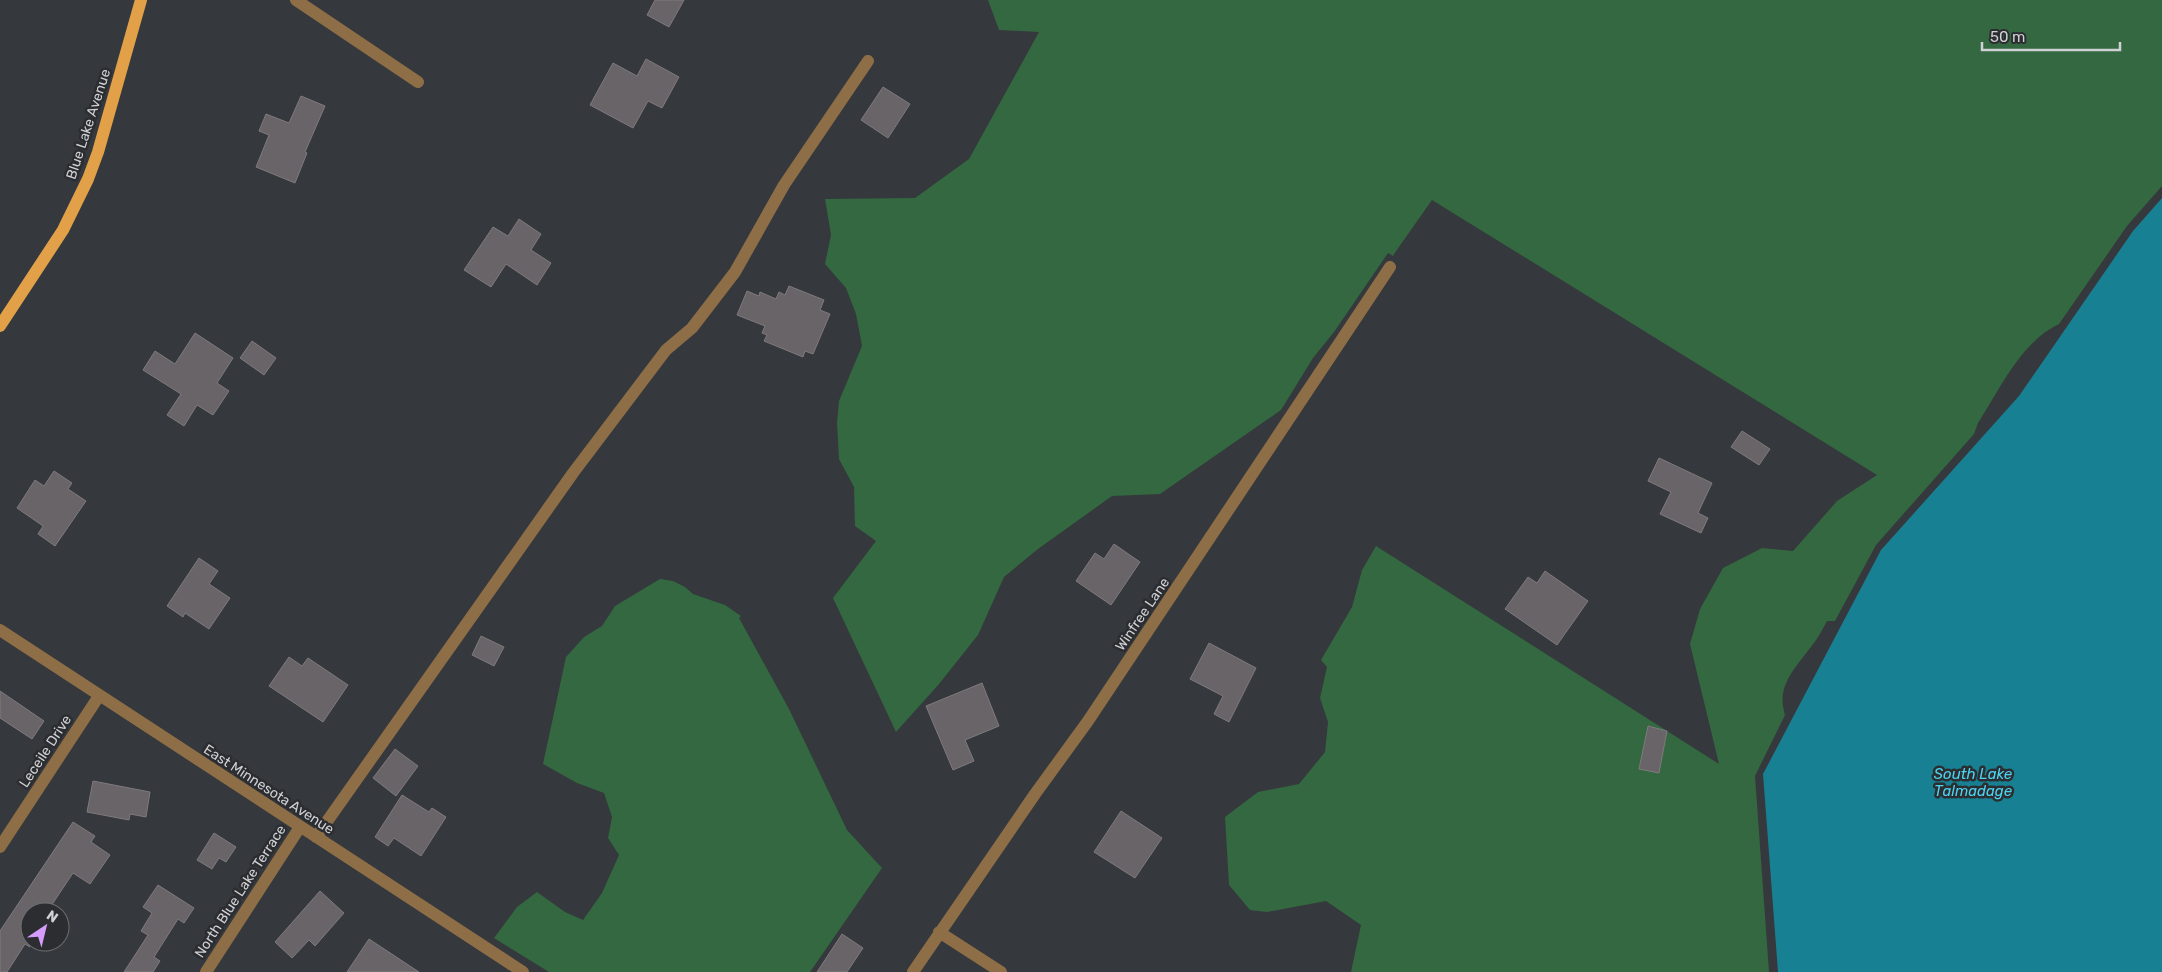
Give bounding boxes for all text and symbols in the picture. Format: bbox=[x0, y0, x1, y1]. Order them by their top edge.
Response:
scale bar bbox=[1982, 20, 2120, 52]
text: 50 m bbox=[1990, 28, 2025, 46]
street label: Blue Lake Avenue bbox=[63, 67, 114, 181]
street label: Winfree Lane bbox=[1112, 574, 1173, 654]
street label: Leceile Drive bbox=[16, 712, 75, 791]
street label: East Minnesota Avenue bbox=[200, 741, 337, 838]
water label: South Lake Talmadage bbox=[1934, 765, 2013, 800]
street label: North Blue Lake Terrace bbox=[191, 822, 290, 961]
north arrow bbox=[20, 902, 70, 952]
text: N bbox=[43, 907, 61, 927]

